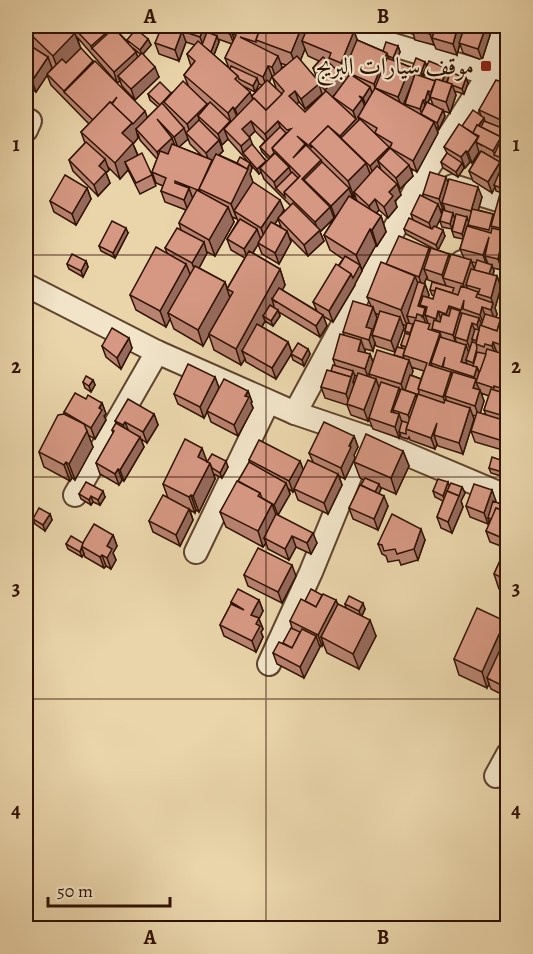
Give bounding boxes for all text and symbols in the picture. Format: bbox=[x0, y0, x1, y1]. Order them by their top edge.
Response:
text: A bbox=[143, 3, 157, 30]
text: B bbox=[377, 3, 389, 30]
place label: موقف سيارات البريج bbox=[316, 50, 474, 86]
marker: موقف سيارات البريج bbox=[479, 59, 493, 73]
text: 1 bbox=[12, 131, 20, 158]
text: 1 bbox=[512, 131, 520, 158]
text: 2 bbox=[11, 353, 21, 380]
text: 2 bbox=[511, 353, 521, 380]
text: 3 bbox=[12, 575, 20, 602]
text: 3 bbox=[512, 575, 520, 602]
text: 4 bbox=[11, 797, 21, 824]
text: 4 bbox=[511, 797, 521, 824]
scale bar bbox=[48, 870, 170, 908]
text: 50 m bbox=[57, 879, 93, 903]
text: A bbox=[143, 924, 157, 951]
text: B bbox=[377, 924, 389, 951]

